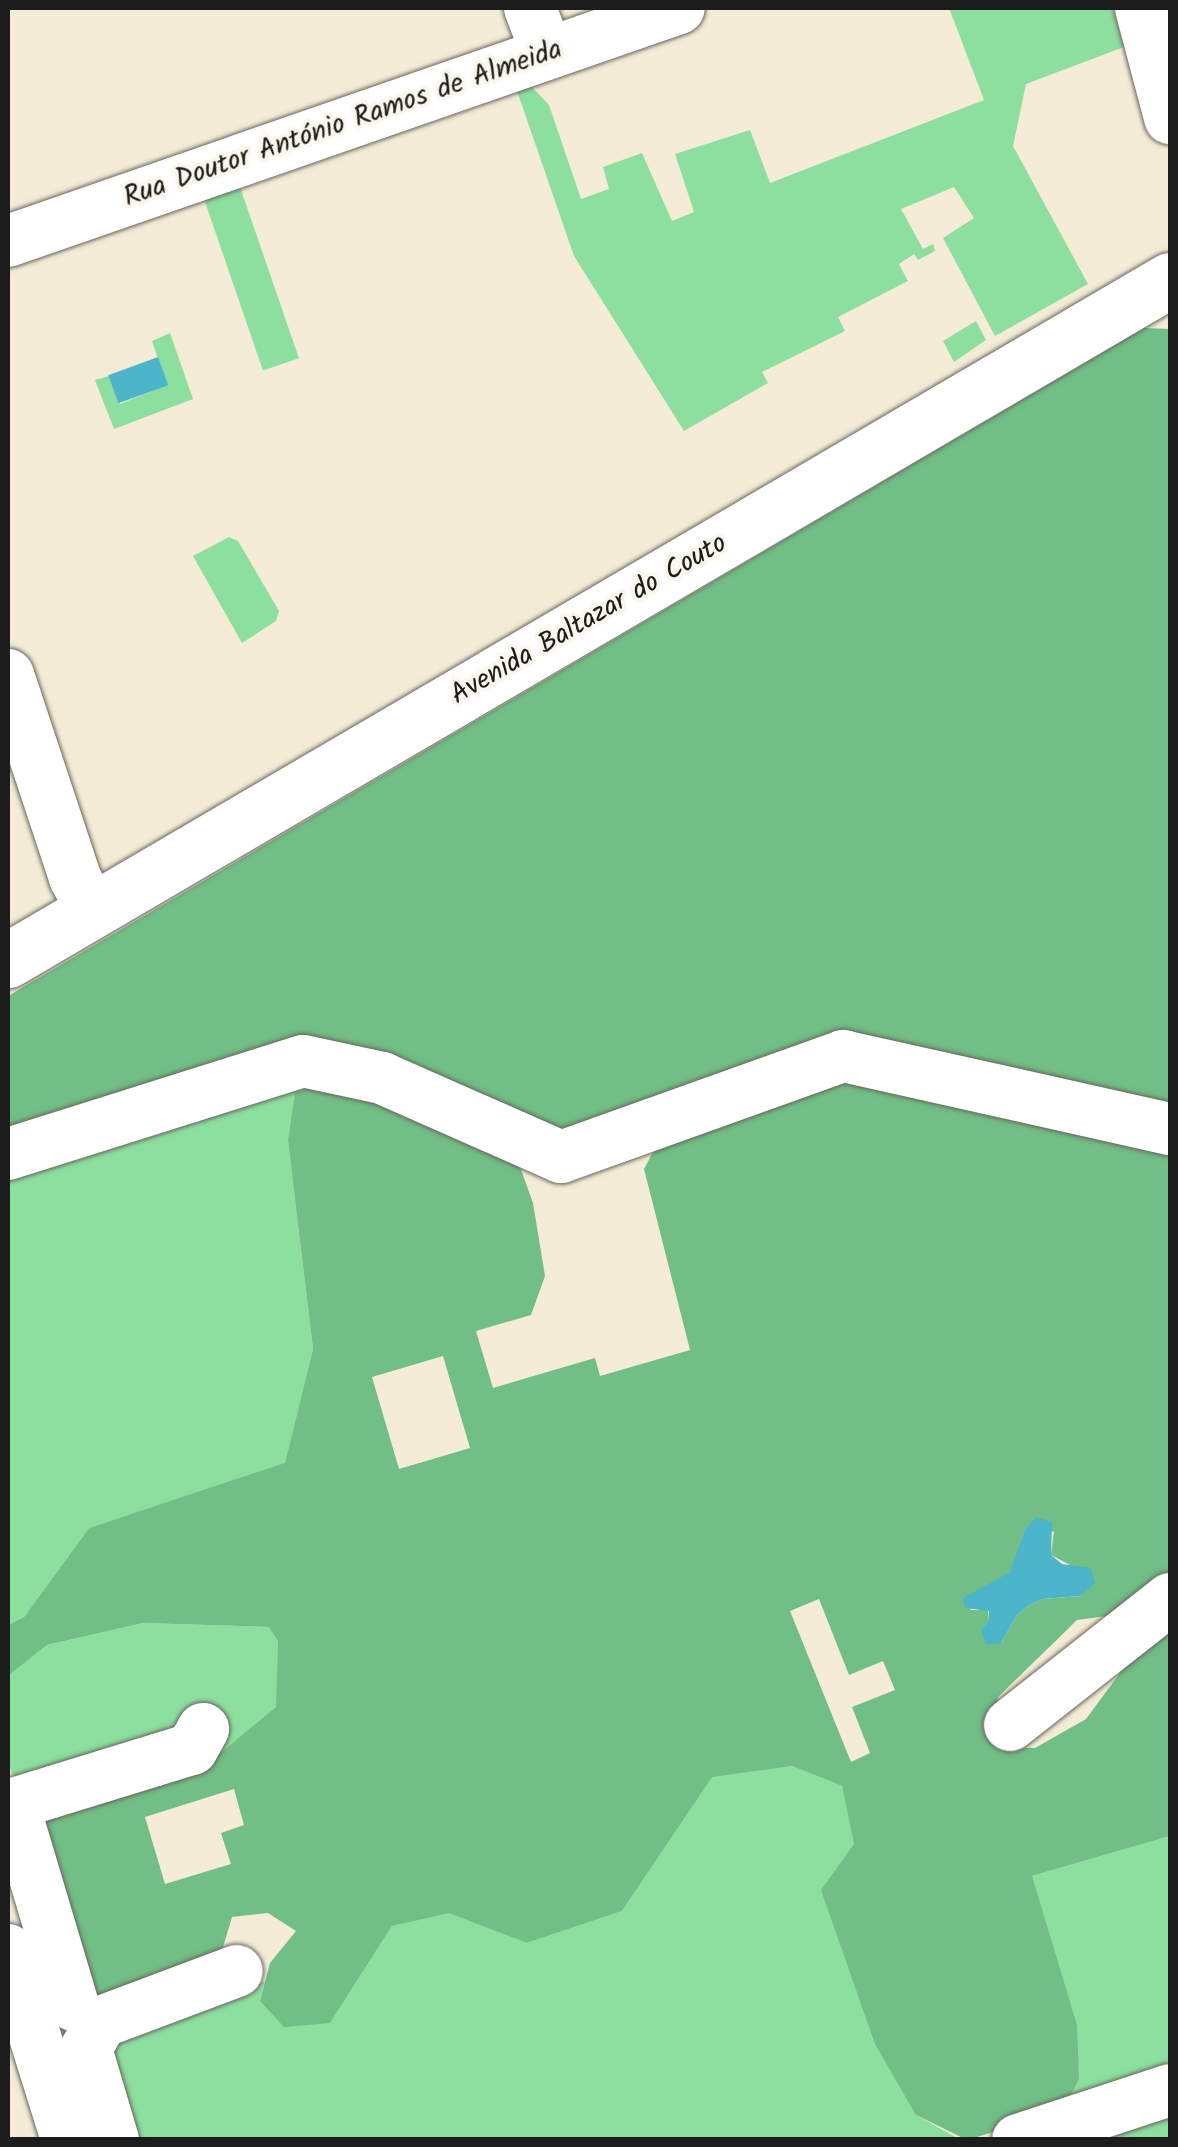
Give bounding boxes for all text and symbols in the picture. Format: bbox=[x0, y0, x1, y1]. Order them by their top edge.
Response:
street label: Rua Doutor António Ramos de Almeida bbox=[119, 33, 567, 215]
street label: Avenida Baltazar do Couto bbox=[445, 527, 733, 713]

